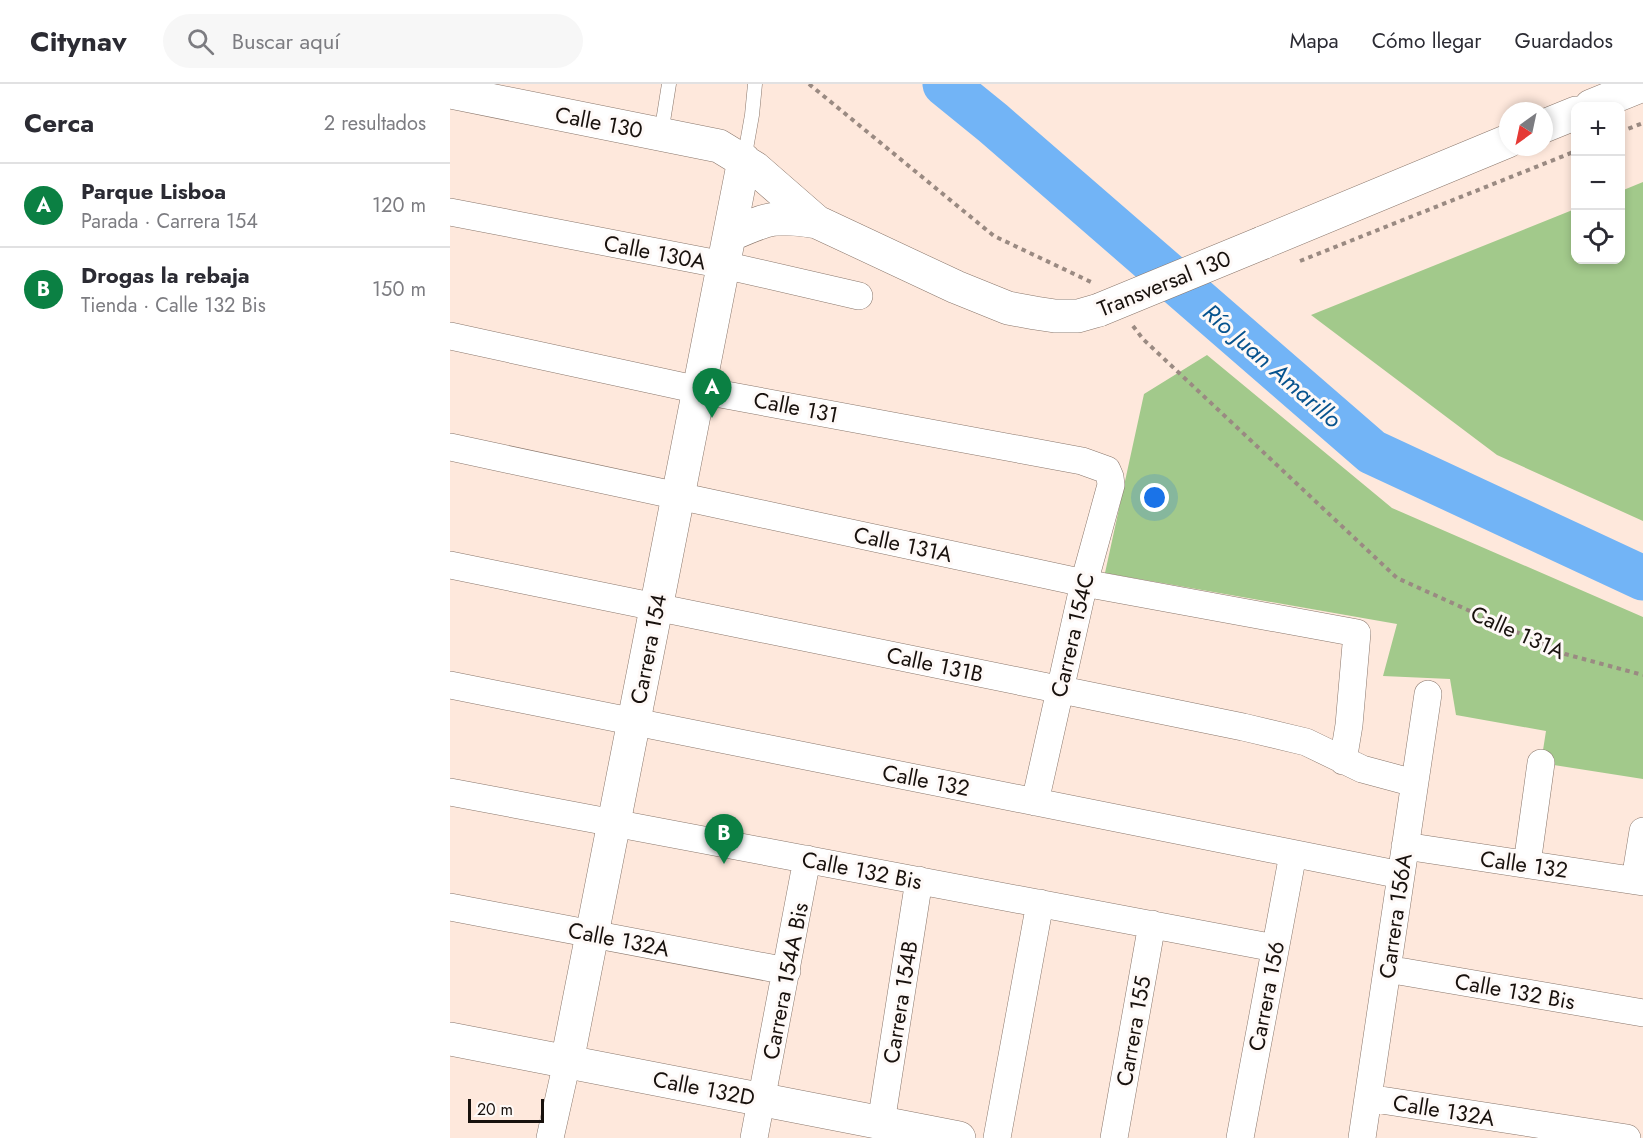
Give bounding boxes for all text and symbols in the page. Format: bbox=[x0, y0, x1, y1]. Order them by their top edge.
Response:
search box bbox=[163, 14, 583, 68]
text: Citynav bbox=[30, 21, 127, 62]
icon: search bbox=[184, 25, 217, 58]
text: Buscar aquí bbox=[232, 25, 340, 57]
text: Mapa bbox=[1289, 26, 1339, 56]
text: Cómo llegar bbox=[1372, 26, 1481, 56]
text: Guardados bbox=[1514, 26, 1613, 56]
street label: Calle 130 bbox=[552, 98, 646, 146]
north arrow bbox=[1499, 102, 1553, 156]
map controls bbox=[1571, 102, 1625, 264]
button: + bbox=[1571, 102, 1625, 156]
text: Cerca bbox=[24, 104, 94, 142]
text: 2 resultados bbox=[324, 109, 426, 138]
button: − bbox=[1571, 156, 1625, 210]
text: Parque Lisboa bbox=[81, 175, 226, 207]
text: A bbox=[36, 191, 51, 220]
text: 120 m bbox=[372, 191, 426, 220]
text: Parada · Carrera 154 bbox=[81, 207, 258, 236]
button: locate bbox=[1571, 210, 1625, 264]
street label: Calle 130A bbox=[601, 226, 709, 278]
street label: Transversal 130 bbox=[1092, 242, 1236, 324]
text: Drogas la rebaja bbox=[81, 259, 250, 291]
text: B bbox=[37, 275, 50, 304]
text: 150 m bbox=[372, 275, 426, 304]
text: Tienda · Calle 132 Bis bbox=[81, 291, 266, 320]
water label: Río Juan Amarillo bbox=[1195, 295, 1350, 436]
pin: A bbox=[692, 368, 732, 418]
street label: Calle 131 bbox=[751, 383, 841, 431]
your location bbox=[1140, 483, 1169, 512]
street label: Calle 131A bbox=[851, 518, 956, 570]
street label: Carrera 154C bbox=[1042, 570, 1102, 700]
street label: Carrera 154 bbox=[622, 591, 674, 707]
street label: Calle 131A bbox=[1466, 597, 1571, 667]
street label: Calle 131B bbox=[884, 638, 986, 690]
street label: Calle 132 bbox=[880, 756, 972, 804]
pin: B bbox=[704, 814, 744, 864]
street label: Calle 132 bbox=[1478, 842, 1570, 886]
street label: Calle 132 Bis bbox=[799, 843, 925, 897]
street label: Carrera 156A bbox=[1370, 851, 1420, 981]
street label: Carrera 154A Bis bbox=[754, 899, 816, 1062]
street label: Calle 132A bbox=[566, 914, 673, 965]
street label: Carrera 154B bbox=[875, 938, 925, 1066]
street label: Carrera 156 bbox=[1240, 938, 1292, 1054]
street label: Calle 132 Bis bbox=[1452, 965, 1578, 1017]
street label: Carrera 155 bbox=[1108, 973, 1158, 1089]
street label: Calle 132D bbox=[650, 1062, 758, 1114]
street label: Calle 132A bbox=[1391, 1086, 1498, 1134]
scale bar bbox=[468, 1096, 544, 1124]
text: 20 m bbox=[477, 1098, 513, 1121]

